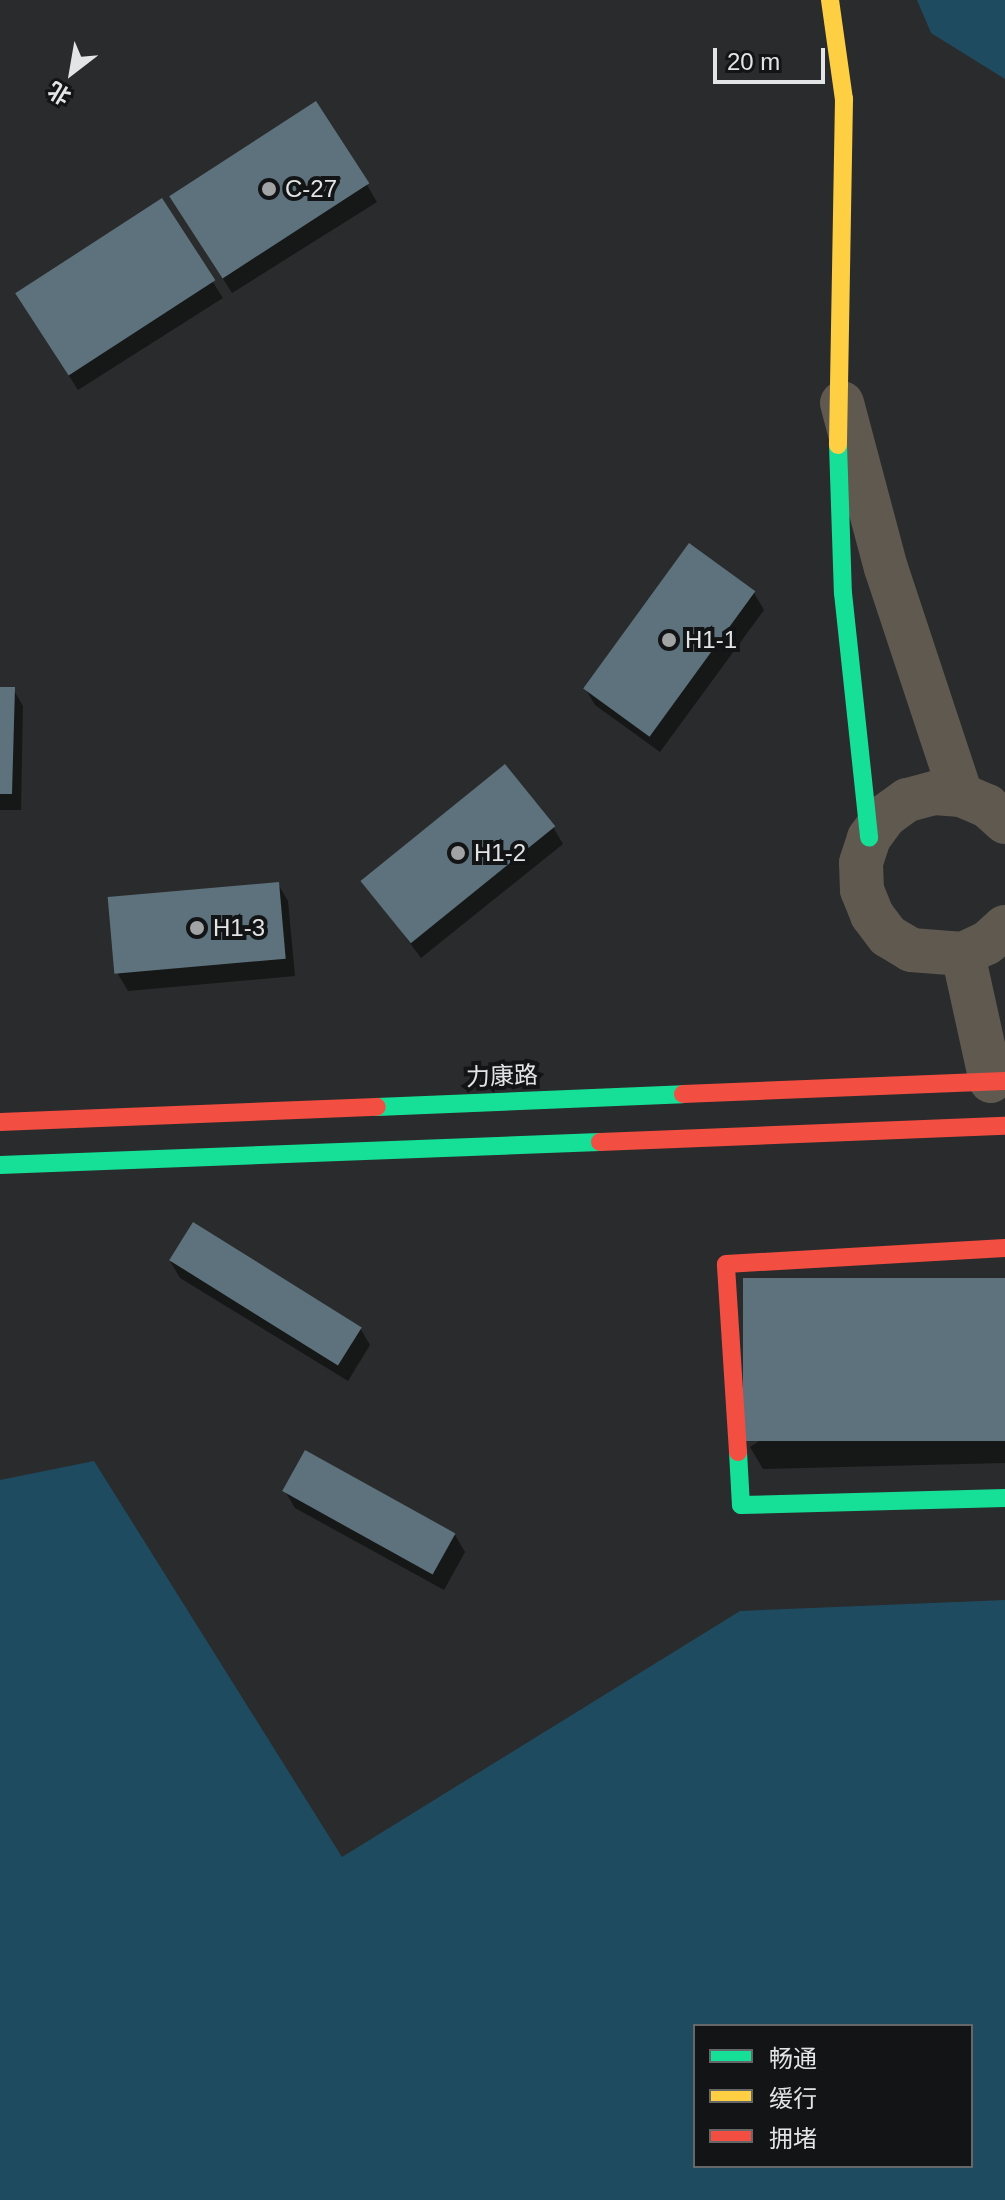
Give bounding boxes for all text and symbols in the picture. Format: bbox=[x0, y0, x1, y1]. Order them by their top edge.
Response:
north arrow bbox=[32, 32, 112, 112]
scale bar bbox=[717, 32, 829, 82]
text: 20 m bbox=[727, 48, 780, 75]
text: 北 bbox=[44, 77, 75, 109]
place label: C-27 bbox=[285, 175, 337, 203]
marker: C-27 bbox=[260, 180, 278, 198]
place label: H1-1 bbox=[685, 626, 737, 654]
marker: H1-1 bbox=[660, 631, 678, 649]
place label: H1-2 bbox=[474, 839, 526, 867]
marker: H1-2 bbox=[449, 844, 467, 862]
place label: H1-3 bbox=[213, 914, 265, 942]
marker: H1-3 bbox=[188, 919, 206, 937]
street label: 力康路 bbox=[466, 1060, 538, 1092]
legend bbox=[693, 2024, 973, 2168]
text: 畅通 bbox=[769, 2045, 817, 2072]
text: 缓行 bbox=[769, 2085, 817, 2112]
text: 拥堵 bbox=[769, 2125, 817, 2152]

